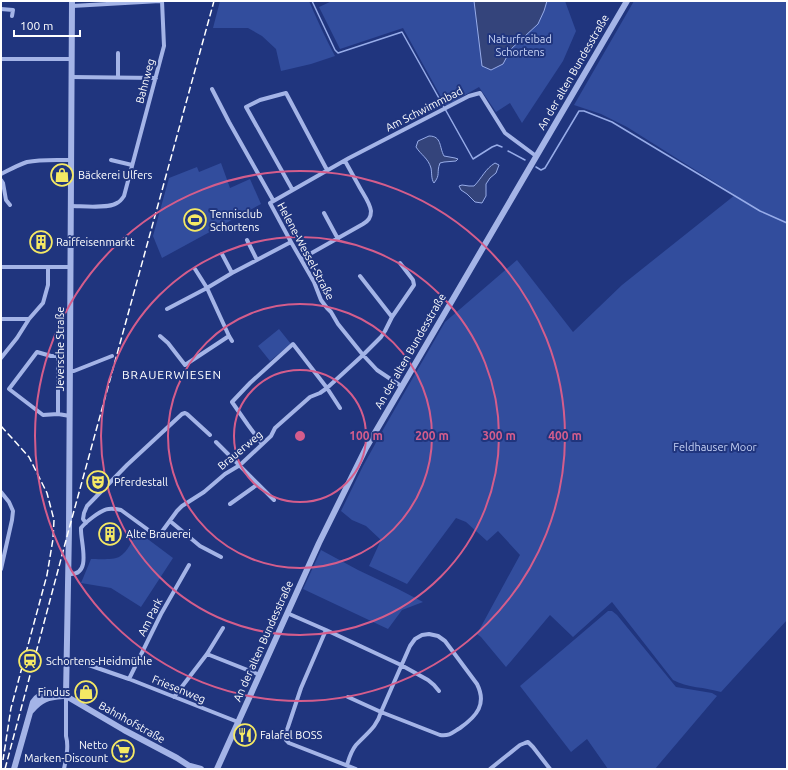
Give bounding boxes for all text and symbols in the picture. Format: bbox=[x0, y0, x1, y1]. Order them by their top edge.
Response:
scale bar bbox=[14, 12, 80, 38]
street label: An der alten Bundesstraße bbox=[535, 12, 611, 132]
text: 100 m bbox=[20, 19, 53, 32]
park label: Naturfreibad Schortens bbox=[488, 33, 552, 58]
street label: Bahnweg bbox=[133, 57, 157, 105]
street label: Am Schwimmbad bbox=[383, 84, 465, 134]
shop icon: Bäckerei Ulfers bbox=[49, 162, 75, 188]
place label: Bäckerei Ulfers bbox=[78, 169, 152, 181]
street label: Helene-Wessel-Straße bbox=[275, 200, 337, 302]
sports icon: Tennisclub Schortens bbox=[182, 207, 208, 233]
place label: Tennisclub Schortens bbox=[210, 208, 262, 233]
building icon: Raiffeisenmarkt bbox=[28, 229, 54, 255]
place label: Raiffeisenmarkt bbox=[56, 236, 135, 248]
street label: An der alten Bundesstraße bbox=[372, 291, 448, 411]
street label: Jeversche Straße bbox=[54, 307, 66, 391]
district label: BRAUERWIESEN bbox=[122, 368, 222, 381]
street label: Brauerweg bbox=[215, 428, 265, 472]
centre of rings bbox=[293, 429, 307, 443]
text: 100 m bbox=[349, 429, 383, 442]
text: 200 m bbox=[415, 429, 449, 442]
text: 300 m bbox=[482, 429, 516, 442]
text: 400 m bbox=[548, 429, 582, 442]
park label: Feldhauser Moor bbox=[673, 441, 758, 453]
theatre icon: Pferdestall bbox=[85, 469, 111, 495]
place label: Pferdestall bbox=[114, 476, 168, 488]
building icon: Alte Brauerei bbox=[97, 521, 123, 547]
place label: Alte Brauerei bbox=[126, 528, 191, 540]
street label: An der alten Bundesstraße bbox=[231, 579, 295, 703]
street label: Am Park bbox=[135, 596, 165, 638]
station icon: Schortens-Heidmühle bbox=[17, 648, 43, 674]
place label: Schortens-Heidmühle bbox=[46, 655, 152, 667]
street label: Friesenweg bbox=[151, 673, 207, 705]
shop icon: Findus bbox=[73, 679, 99, 705]
place label: Findus bbox=[38, 686, 70, 698]
street label: Bahnhofstraße bbox=[97, 699, 167, 745]
restaurant icon: Falafel BOSS bbox=[232, 722, 258, 748]
place label: Falafel BOSS bbox=[260, 729, 323, 741]
supermarket icon: Netto Marken-Discount bbox=[110, 738, 136, 764]
place label: Netto Marken-Discount bbox=[24, 739, 109, 764]

